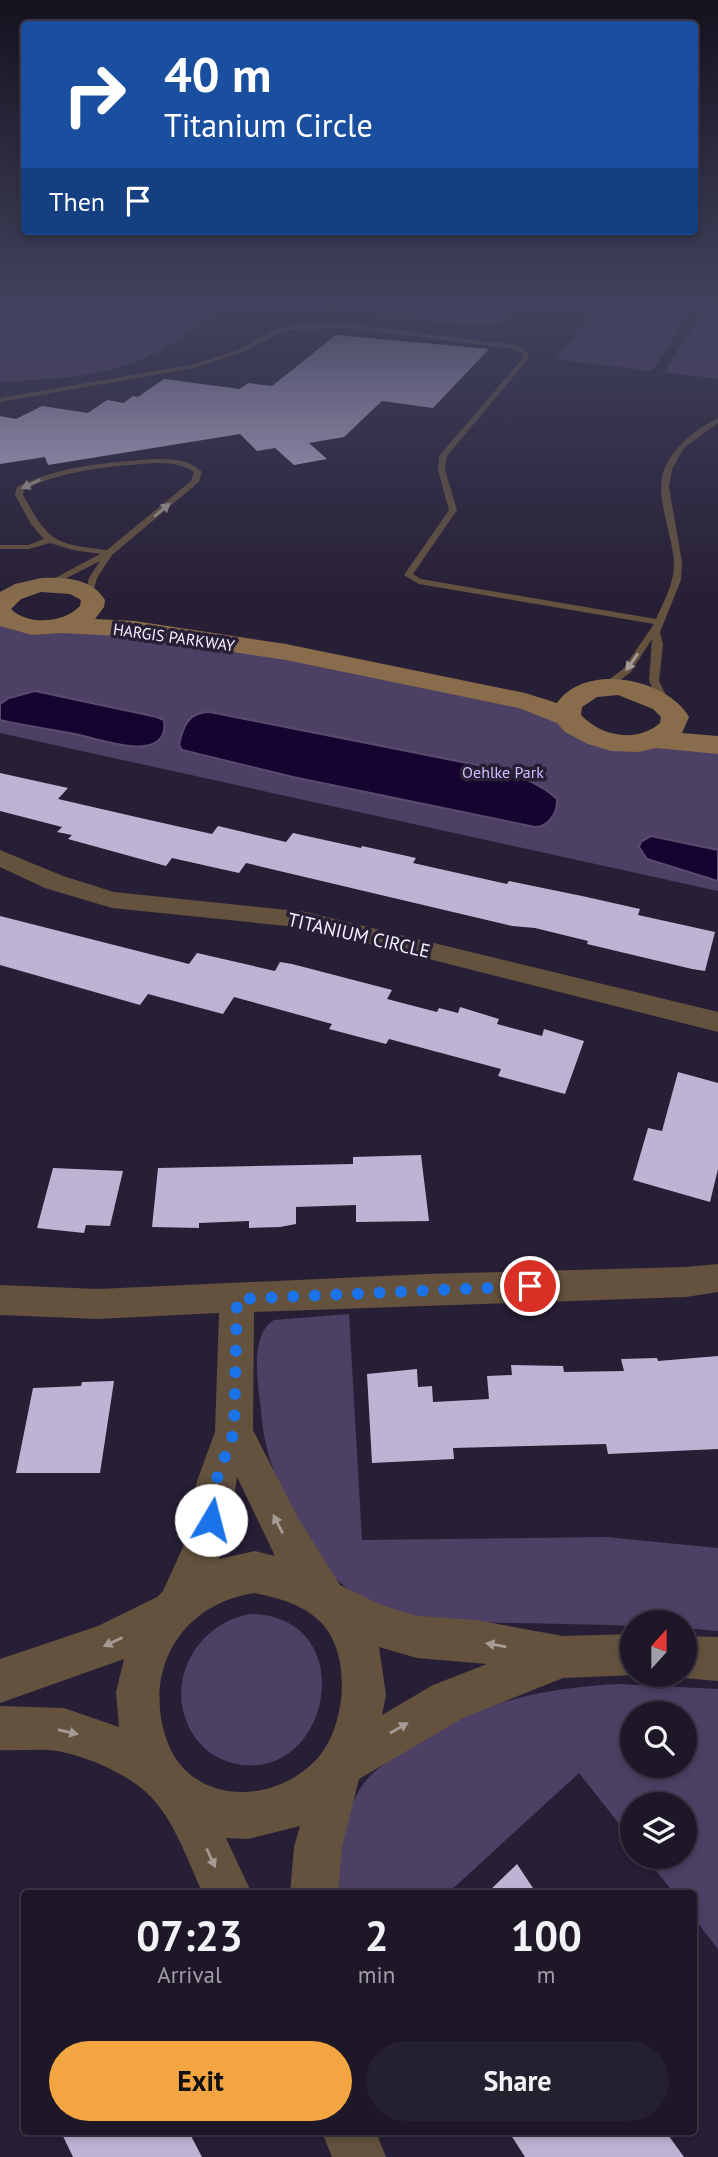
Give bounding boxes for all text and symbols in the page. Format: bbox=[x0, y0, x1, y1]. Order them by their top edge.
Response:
text: 40 m bbox=[164, 42, 271, 106]
icon: right bbox=[49, 49, 140, 140]
text: Titanium Circle bbox=[164, 104, 373, 146]
icon: arrive bbox=[119, 182, 157, 220]
text: Then bbox=[49, 185, 105, 218]
one-way arrow bbox=[21, 478, 41, 489]
one-way arrow bbox=[153, 503, 170, 518]
street label: HARGIS PARKWAY bbox=[112, 619, 236, 655]
one-way arrow bbox=[625, 653, 639, 672]
park label: Oehlke Park bbox=[462, 762, 544, 782]
street label: TITANIUM CIRCLE bbox=[286, 907, 432, 963]
pin bbox=[500, 1256, 560, 1316]
icon: arrive bbox=[511, 1267, 549, 1305]
position arrow bbox=[174, 1483, 248, 1557]
one-way arrow bbox=[272, 1514, 284, 1534]
north arrow bbox=[620, 1610, 696, 1687]
map controls bbox=[620, 1610, 697, 1869]
one-way arrow bbox=[103, 1636, 123, 1648]
one-way arrow bbox=[485, 1639, 507, 1650]
button: search bbox=[620, 1701, 697, 1778]
one-way arrow bbox=[390, 1722, 409, 1734]
one-way arrow bbox=[57, 1726, 79, 1737]
button: layers bbox=[620, 1792, 697, 1869]
one-way arrow bbox=[205, 1848, 217, 1868]
text: 07:23 bbox=[136, 1908, 243, 1963]
text: 2 bbox=[365, 1908, 388, 1963]
text: 100 bbox=[510, 1908, 582, 1963]
text: Arrival bbox=[157, 1960, 222, 1989]
text: min bbox=[358, 1960, 395, 1989]
text: m bbox=[537, 1960, 555, 1989]
button: Exit bbox=[49, 2041, 352, 2121]
button: Share bbox=[366, 2041, 669, 2121]

